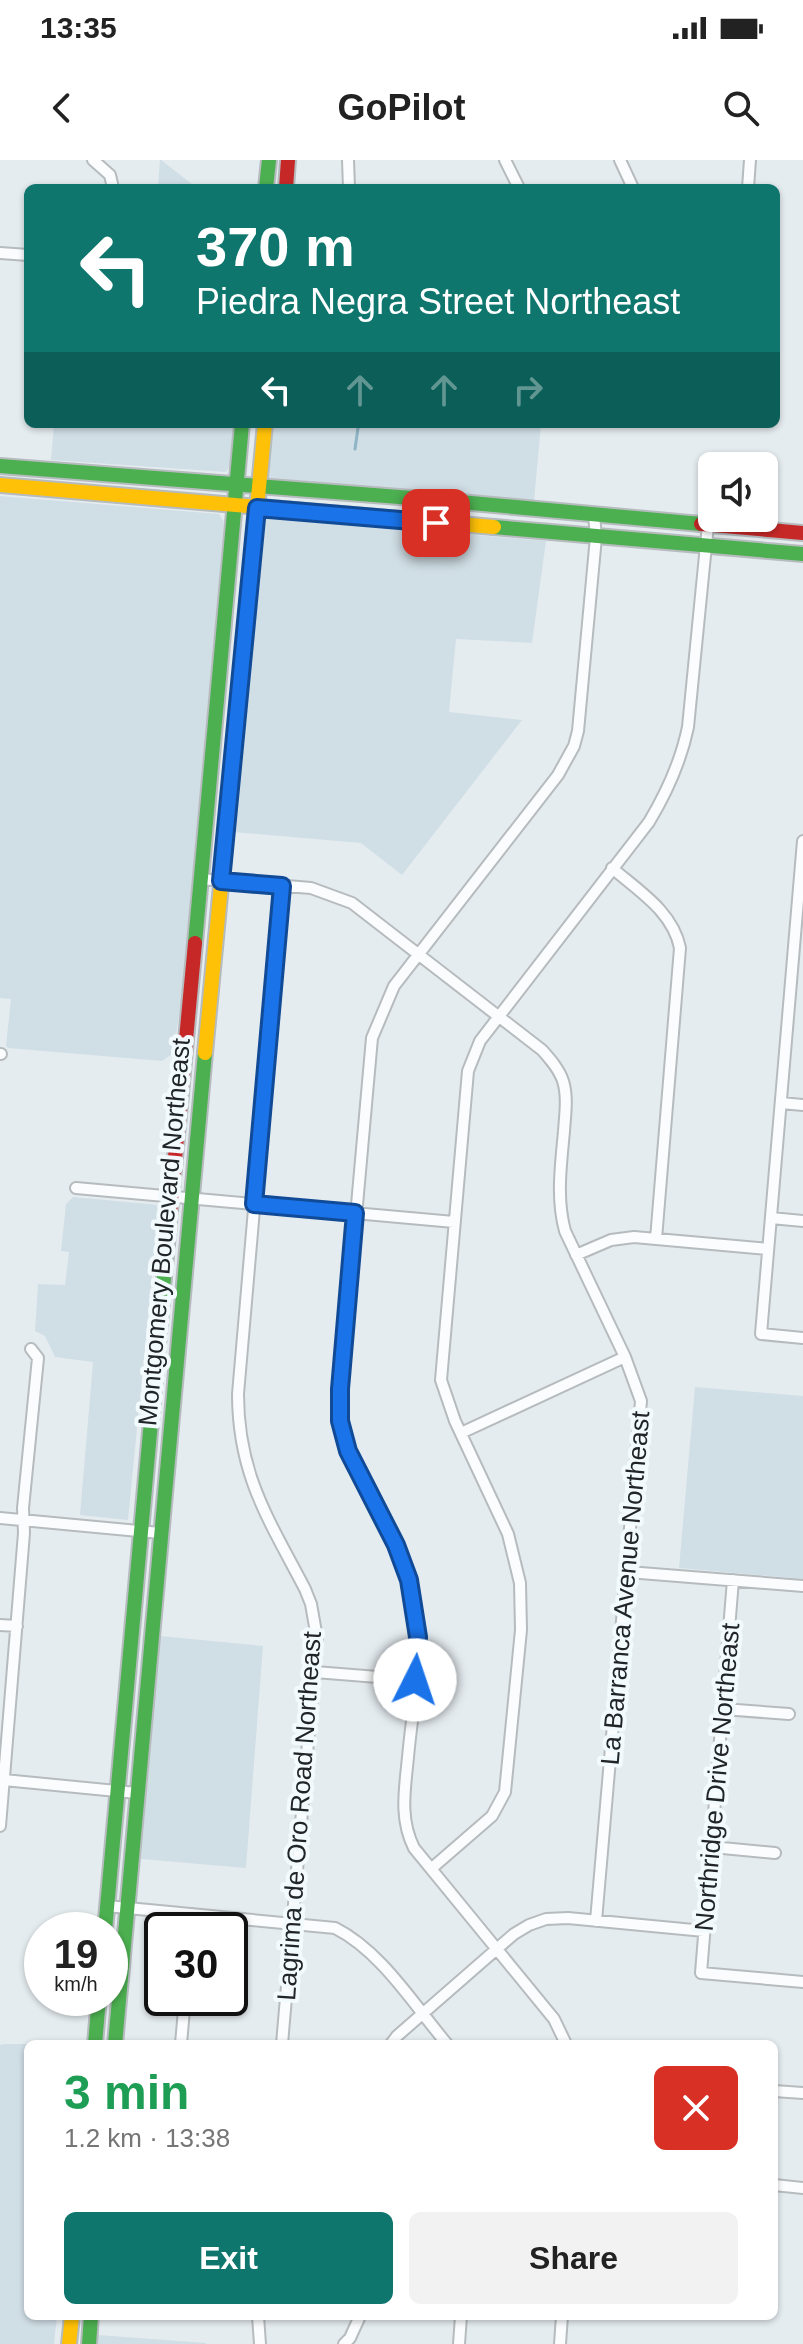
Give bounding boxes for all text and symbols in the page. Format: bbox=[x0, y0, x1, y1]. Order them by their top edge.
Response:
text: 13:35 bbox=[40, 11, 117, 44]
icon: back bbox=[40, 86, 84, 130]
icon: search bbox=[719, 86, 763, 130]
text: GoPilot bbox=[338, 87, 466, 128]
text: 370 m bbox=[196, 215, 355, 278]
icon: left bbox=[64, 216, 168, 320]
text: Piedra Negra Street Northeast bbox=[196, 281, 680, 322]
icon: left bbox=[254, 368, 298, 412]
icon: ahead bbox=[338, 368, 382, 412]
icon: ahead bbox=[422, 368, 466, 412]
icon: right bbox=[506, 368, 550, 412]
map controls bbox=[698, 452, 778, 532]
button: sound bbox=[698, 452, 778, 532]
pin bbox=[402, 489, 470, 557]
icon: arrive bbox=[414, 501, 458, 545]
street label: Montgomery Boulevard Northeast bbox=[132, 1036, 196, 1427]
street label: La Barranca Avenue Northeast bbox=[595, 1409, 655, 1766]
street label: Northridge Drive Northeast bbox=[689, 1621, 745, 1932]
street label: Lagrima de Oro Road Northeast bbox=[271, 1630, 327, 2002]
position arrow bbox=[373, 1638, 457, 1722]
speed limit sign: 30 bbox=[144, 1912, 248, 2016]
text: 19 bbox=[54, 1932, 98, 1976]
text: km/h bbox=[54, 1973, 98, 1995]
text: 3 min bbox=[64, 2066, 189, 2119]
button: close bbox=[654, 2066, 738, 2150]
text: 1.2 km · 13:38 bbox=[64, 2123, 230, 2153]
button: Exit bbox=[64, 2212, 393, 2304]
button: Share bbox=[409, 2212, 738, 2304]

